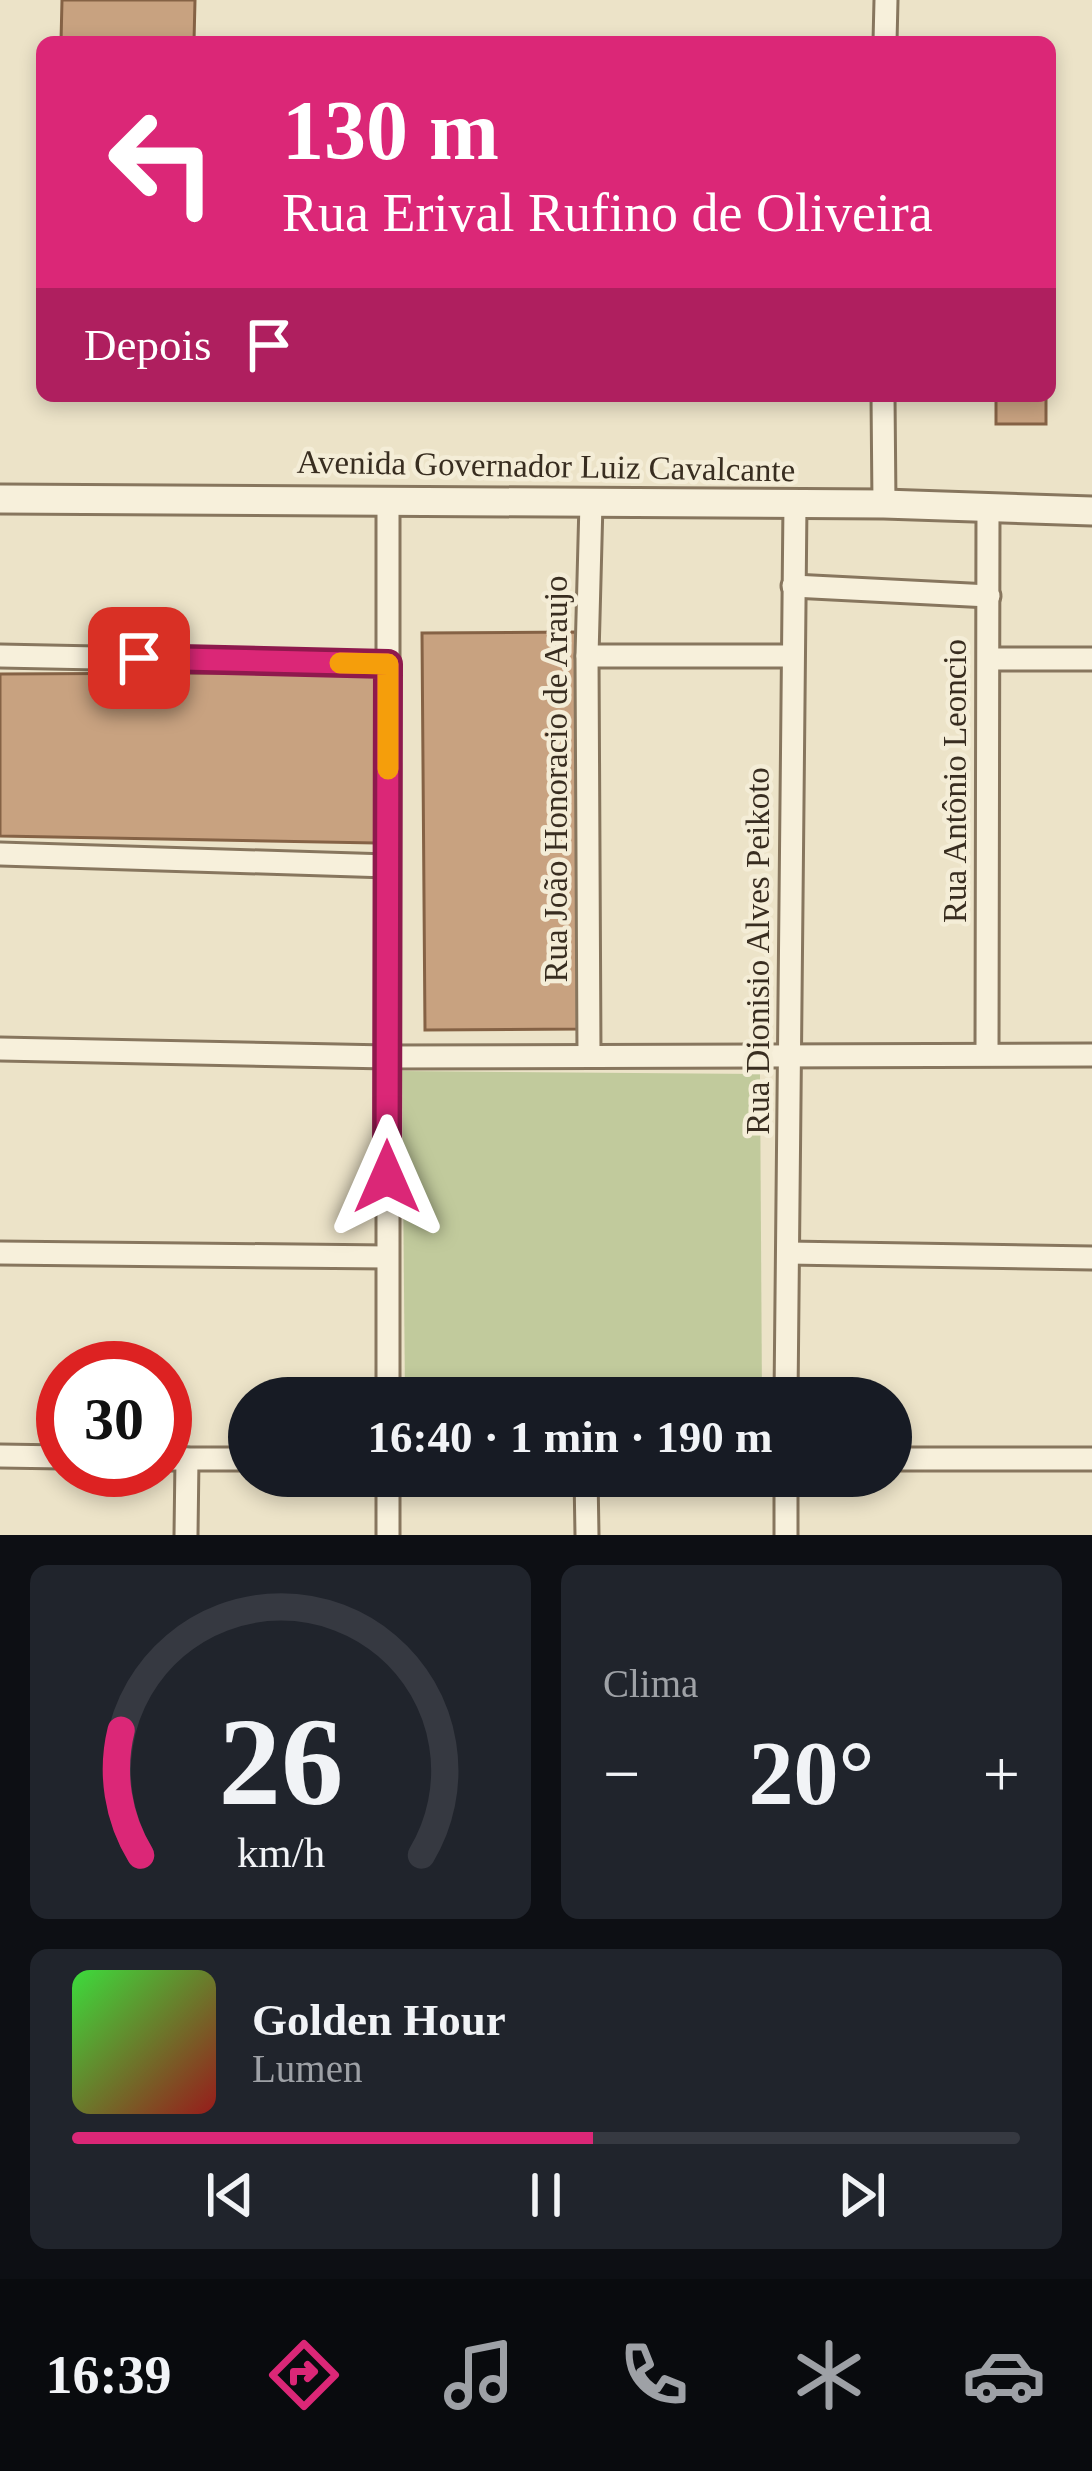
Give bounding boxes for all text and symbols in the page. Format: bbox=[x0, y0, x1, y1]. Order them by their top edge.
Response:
icon: left bbox=[84, 84, 240, 240]
text: 130 m bbox=[282, 84, 499, 177]
text: Rua Erival Rufino de Oliveira bbox=[282, 183, 933, 243]
icon: arrive bbox=[236, 312, 302, 378]
text: Depois bbox=[84, 320, 212, 370]
street label: Avenida Governador Luiz Cavalcante bbox=[296, 444, 796, 488]
street label: Rua João Honoracio de Araujo bbox=[538, 576, 574, 982]
pin bbox=[88, 607, 190, 709]
icon: arrive bbox=[106, 625, 172, 691]
street label: Rua Antônio Leoncio bbox=[937, 639, 973, 923]
street label: Rua Dionisio Alves Peikoto bbox=[740, 767, 776, 1135]
position arrow bbox=[324, 1114, 450, 1240]
speed limit sign: 30 bbox=[36, 1341, 192, 1497]
text: 16:40 · 1 min · 190 m bbox=[368, 1412, 773, 1462]
text: Clima bbox=[603, 1662, 698, 1705]
text: 26 bbox=[218, 1693, 343, 1831]
text: 20° bbox=[749, 1724, 875, 1823]
text: − bbox=[603, 1737, 640, 1810]
text: + bbox=[983, 1737, 1020, 1810]
text: km/h bbox=[236, 1829, 325, 1876]
text: Golden Hour bbox=[252, 1995, 506, 2045]
text: Lumen bbox=[252, 2047, 362, 2090]
icon: previous bbox=[197, 2162, 263, 2228]
icon: pause bbox=[513, 2162, 579, 2228]
icon: next bbox=[829, 2162, 895, 2228]
icon: directions bbox=[262, 2333, 346, 2417]
icon: music bbox=[437, 2333, 521, 2417]
icon: phone bbox=[612, 2333, 696, 2417]
icon: climate bbox=[787, 2333, 871, 2417]
icon: car bbox=[962, 2333, 1046, 2417]
text: 16:39 bbox=[46, 2345, 171, 2405]

